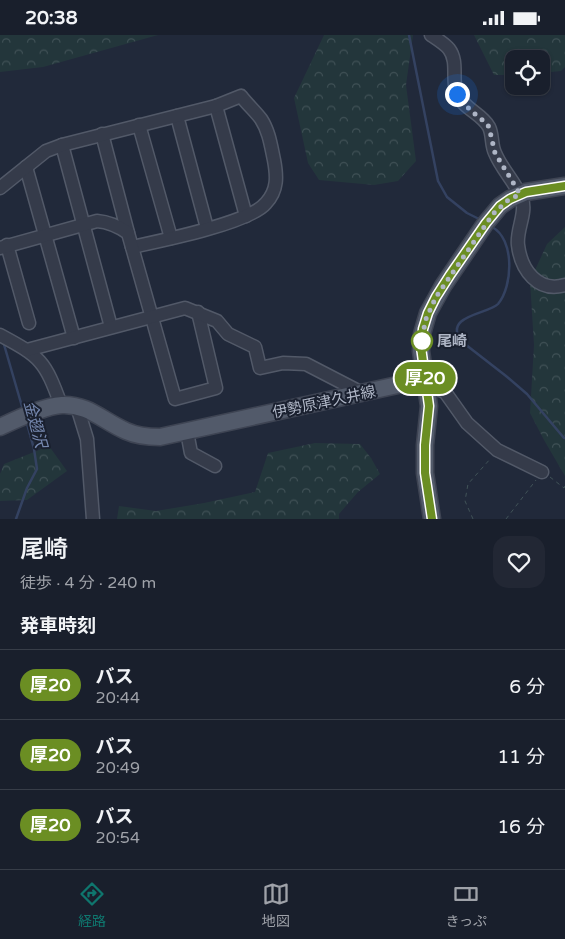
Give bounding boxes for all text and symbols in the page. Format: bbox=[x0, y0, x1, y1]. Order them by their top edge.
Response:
text: 20:38 bbox=[25, 7, 78, 29]
map controls bbox=[505, 50, 550, 95]
button: locate bbox=[505, 50, 550, 95]
your location bbox=[445, 82, 470, 107]
marker: 尾崎 bbox=[411, 330, 433, 352]
place label: 尾崎 bbox=[437, 332, 467, 350]
line badge: 厚20 bbox=[396, 362, 454, 394]
text: 厚20 bbox=[405, 367, 445, 389]
street label: 伊勢原津久井線 bbox=[271, 382, 377, 422]
water label: 金翅沢 bbox=[19, 398, 51, 452]
text: 尾崎 bbox=[20, 535, 68, 564]
button: heart bbox=[493, 536, 545, 588]
text: 徒歩 · 4 分 · 240 m bbox=[20, 573, 156, 593]
text: 発車時刻 bbox=[20, 615, 96, 637]
text: バス bbox=[96, 666, 134, 688]
text: 厚20 bbox=[30, 674, 71, 696]
text: 6 分 bbox=[509, 676, 545, 698]
text: 20:44 bbox=[96, 688, 140, 708]
text: バス bbox=[96, 736, 134, 758]
text: 厚20 bbox=[30, 744, 71, 766]
text: 11 分 bbox=[497, 746, 545, 768]
text: 20:49 bbox=[96, 758, 140, 778]
text: バス bbox=[96, 806, 134, 828]
text: 厚20 bbox=[30, 814, 71, 836]
text: 16 分 bbox=[497, 816, 545, 838]
text: 20:54 bbox=[96, 828, 140, 848]
tab: 経路 bbox=[78, 880, 106, 930]
tab: 地図 bbox=[262, 880, 290, 930]
tab: きっぷ bbox=[446, 880, 487, 930]

